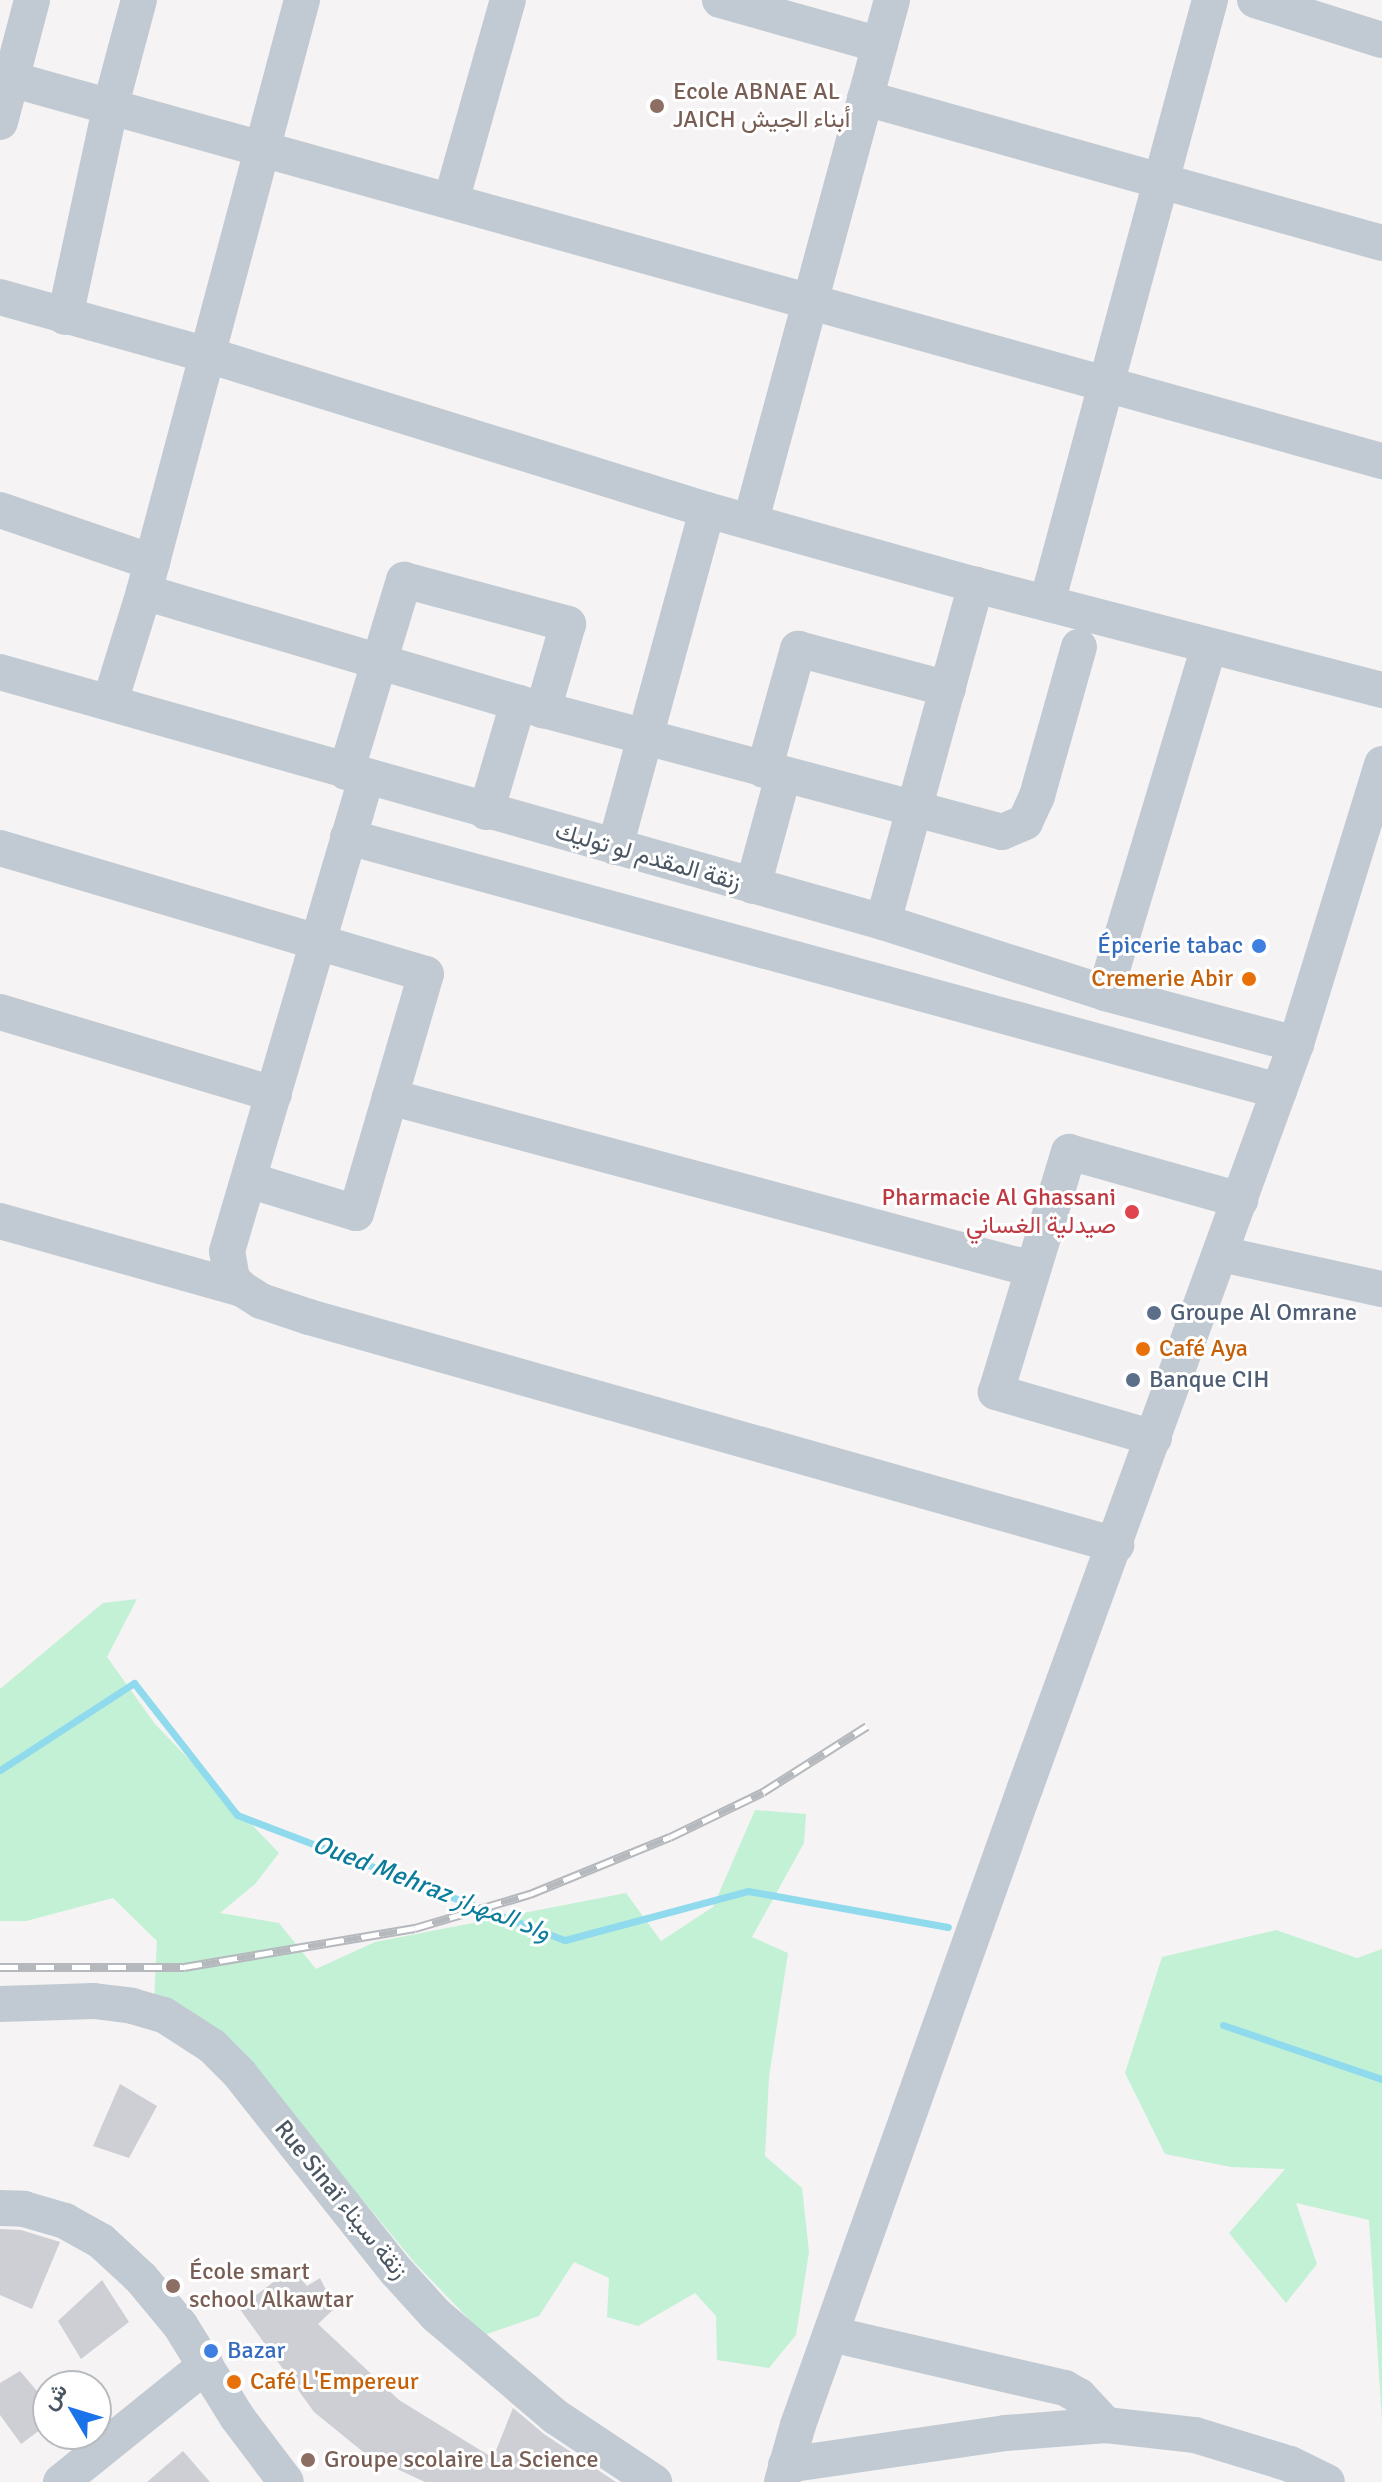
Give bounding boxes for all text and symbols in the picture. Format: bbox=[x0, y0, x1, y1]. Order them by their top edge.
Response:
place label: Ecole ABNAE AL JAICH أبناء الجيش bbox=[673, 78, 850, 134]
marker: Ecole ABNAE AL JAICH أبناء الجيش bbox=[648, 97, 666, 115]
street label: زنقة المقدم لو توليك bbox=[552, 817, 744, 897]
place label: Épicerie tabac bbox=[1097, 932, 1243, 960]
marker: Épicerie tabac bbox=[1250, 937, 1268, 955]
place label: Cremerie Abir bbox=[1091, 965, 1233, 993]
marker: Cremerie Abir bbox=[1240, 970, 1258, 988]
place label: Pharmacie Al Ghassani صيدلية الغساني bbox=[882, 1184, 1116, 1240]
marker: Pharmacie Al Ghassani صيدلية الغساني bbox=[1123, 1203, 1141, 1221]
place label: Groupe Al Omrane bbox=[1170, 1299, 1357, 1327]
marker: Groupe Al Omrane bbox=[1145, 1304, 1163, 1322]
place label: Café Aya bbox=[1159, 1335, 1248, 1363]
marker: Café Aya bbox=[1134, 1340, 1152, 1358]
place label: Banque CIH bbox=[1149, 1366, 1270, 1394]
marker: Banque CIH bbox=[1124, 1371, 1142, 1389]
water label: Oued Mehraz واد المهراز bbox=[308, 1829, 554, 1949]
street label: Rue Sinaï زنقة سيناء bbox=[268, 2115, 414, 2285]
place label: École smart school Alkawtar bbox=[189, 2258, 354, 2314]
marker: École smart school Alkawtar bbox=[164, 2277, 182, 2295]
place label: Bazar bbox=[227, 2337, 285, 2365]
marker: Bazar bbox=[202, 2342, 220, 2360]
place label: Café L'Empereur bbox=[250, 2368, 419, 2396]
north arrow bbox=[32, 2370, 112, 2450]
marker: Café L'Empereur bbox=[225, 2373, 243, 2391]
text: ش bbox=[35, 2377, 73, 2415]
place label: Groupe scolaire La Science bbox=[324, 2446, 598, 2474]
marker: Groupe scolaire La Science bbox=[299, 2451, 317, 2469]

